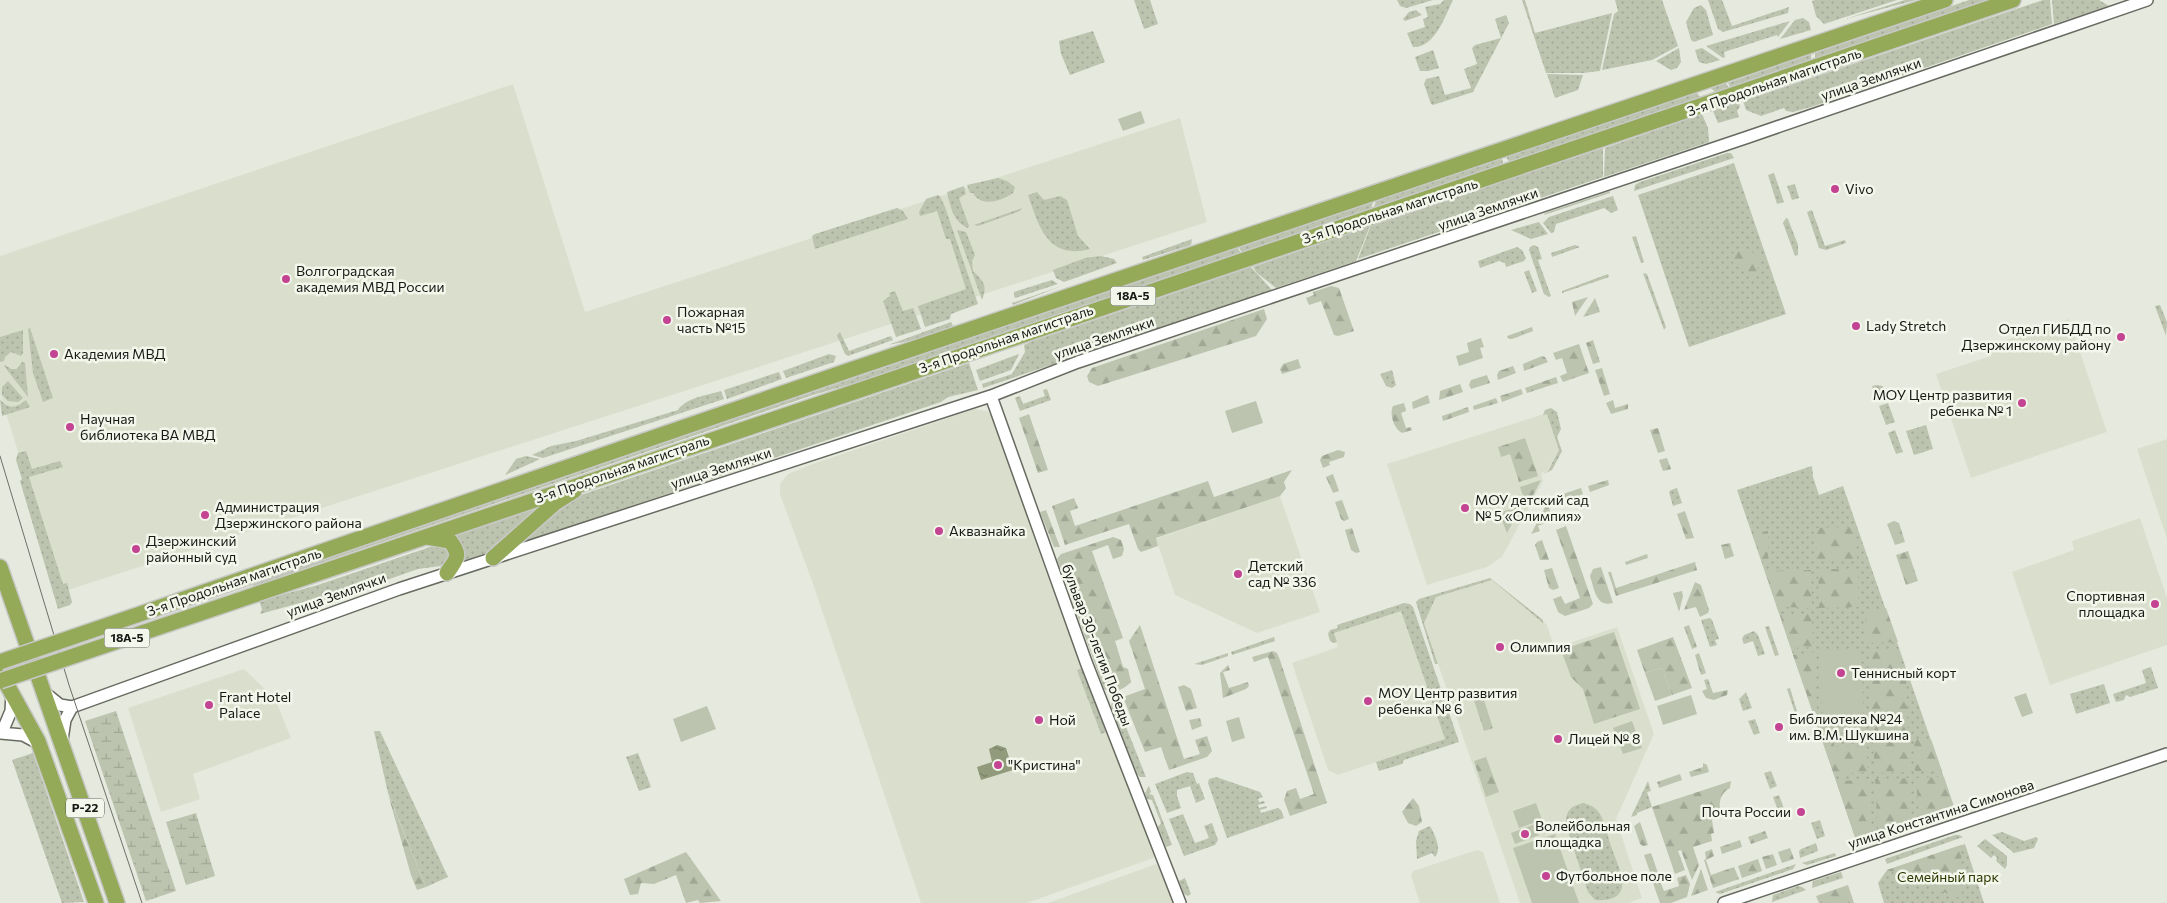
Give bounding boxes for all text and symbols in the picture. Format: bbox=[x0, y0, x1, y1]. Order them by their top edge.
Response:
street label: 3-я Продольная магистраль bbox=[1684, 44, 1863, 119]
street label: улица Землячки bbox=[1819, 53, 1923, 104]
street label: 3-я Продольная магистраль bbox=[1300, 174, 1480, 247]
place label: Vivo bbox=[1845, 180, 1874, 197]
street label: улица Землячки bbox=[1436, 183, 1540, 234]
marker: Vivo bbox=[1829, 183, 1841, 195]
place label: Волгоградская академия МВД России bbox=[296, 262, 445, 295]
marker: Волгоградская академия МВД России bbox=[280, 273, 292, 285]
road number: 18А-5 bbox=[1110, 286, 1156, 306]
street label: 3-я Продольная магистраль bbox=[916, 301, 1095, 376]
place label: Пожарная часть №15 bbox=[677, 303, 746, 336]
street label: улица Землячки bbox=[1052, 312, 1156, 363]
marker: Пожарная часть №15 bbox=[661, 314, 673, 326]
place label: Lady Stretch bbox=[1866, 317, 1946, 334]
marker: Lady Stretch bbox=[1850, 320, 1862, 332]
place label: Отдел ГИБДД по Дзержинскому району bbox=[1962, 320, 2111, 353]
marker: Отдел ГИБДД по Дзержинскому району bbox=[2115, 331, 2127, 343]
place label: Академия МВД bbox=[64, 345, 165, 362]
marker: Академия МВД bbox=[48, 348, 60, 360]
place label: МОУ Центр развития ребенка № 1 bbox=[1873, 386, 2012, 419]
marker: МОУ Центр развития ребенка № 1 bbox=[2016, 397, 2028, 409]
place label: Научная библиотека ВА МВД bbox=[80, 410, 215, 443]
marker: Научная библиотека ВА МВД bbox=[64, 421, 76, 433]
street label: 3-я Продольная магистраль bbox=[532, 431, 711, 506]
street label: улица Землячки bbox=[668, 443, 773, 492]
place label: МОУ детский сад № 5 «Олимпия» bbox=[1475, 491, 1589, 524]
place label: Администрация Дзержинского района bbox=[215, 498, 362, 531]
marker: МОУ детский сад № 5 «Олимпия» bbox=[1459, 502, 1471, 514]
marker: Администрация Дзержинского района bbox=[199, 509, 211, 521]
place label: Аквазнайка bbox=[949, 522, 1026, 539]
marker: Аквазнайка bbox=[933, 525, 945, 537]
place label: Дзержинский районный суд bbox=[146, 532, 237, 565]
marker: Дзержинский районный суд bbox=[130, 543, 142, 555]
street label: 3-я Продольная магистраль bbox=[144, 544, 323, 619]
place label: Детский сад № 336 bbox=[1248, 557, 1317, 590]
street label: бульвар 30-летия Победы bbox=[1059, 561, 1136, 728]
marker: Детский сад № 336 bbox=[1232, 568, 1244, 580]
street label: улица Землячки bbox=[284, 569, 388, 620]
place label: Спортивная площадка bbox=[2066, 587, 2145, 620]
marker: Спортивная площадка bbox=[2149, 598, 2161, 610]
road number: 18А-5 bbox=[104, 628, 150, 648]
place label: Олимпия bbox=[1510, 638, 1571, 655]
marker: Олимпия bbox=[1494, 641, 1506, 653]
place label: Теннисный корт bbox=[1851, 664, 1957, 681]
marker: Теннисный корт bbox=[1835, 667, 1847, 679]
place label: МОУ Центр развития ребенка № 6 bbox=[1378, 684, 1517, 717]
place label: Frant Hotel Palace bbox=[219, 688, 291, 721]
marker: МОУ Центр развития ребенка № 6 bbox=[1362, 695, 1374, 707]
marker: Frant Hotel Palace bbox=[203, 699, 215, 711]
place label: Библиотека №24 им. В.М. Шукшина bbox=[1789, 710, 1909, 743]
place label: Ной bbox=[1049, 711, 1076, 728]
marker: Ной bbox=[1033, 714, 1045, 726]
marker: Библиотека №24 им. В.М. Шукшина bbox=[1773, 721, 1785, 733]
place label: Лицей № 8 bbox=[1568, 730, 1640, 747]
marker: Лицей № 8 bbox=[1552, 733, 1564, 745]
place label: "Кристина" bbox=[1008, 756, 1081, 773]
marker: "Кристина" bbox=[992, 759, 1004, 771]
street label: улица Константина Симонова bbox=[1846, 775, 2036, 852]
road number: Р-22 bbox=[66, 798, 104, 818]
place label: Почта России bbox=[1701, 803, 1791, 820]
marker: Почта России bbox=[1795, 806, 1807, 818]
place label: Волейбольная площадка bbox=[1535, 817, 1630, 850]
marker: Волейбольная площадка bbox=[1519, 828, 1531, 840]
place label: Футбольное поле bbox=[1556, 867, 1672, 884]
park label: Семейный парк bbox=[1897, 868, 2000, 885]
marker: Футбольное поле bbox=[1540, 870, 1552, 882]

